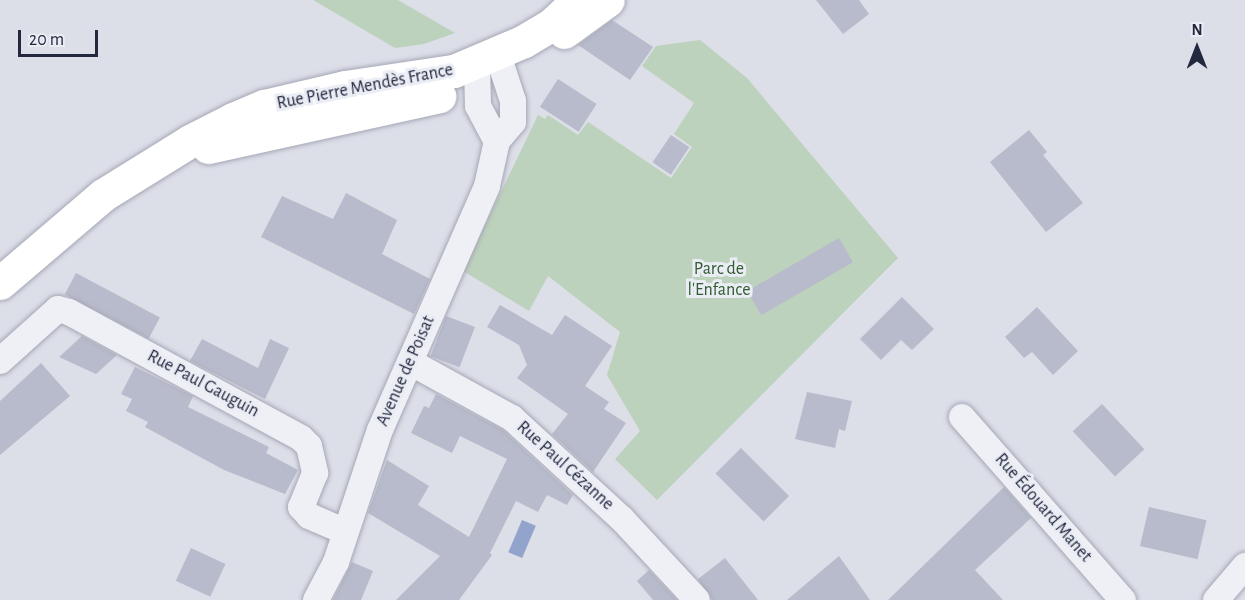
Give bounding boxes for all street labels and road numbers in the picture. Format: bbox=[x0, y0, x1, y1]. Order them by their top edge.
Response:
street label: Rue Pierre Mendès France bbox=[275, 59, 455, 115]
street label: Avenue de Poisat bbox=[372, 312, 440, 430]
street label: Rue Paul Gauguin bbox=[143, 345, 263, 423]
street label: Rue Paul Cézanne bbox=[512, 417, 618, 515]
street label: Rue Édouard Manet bbox=[990, 449, 1096, 567]

